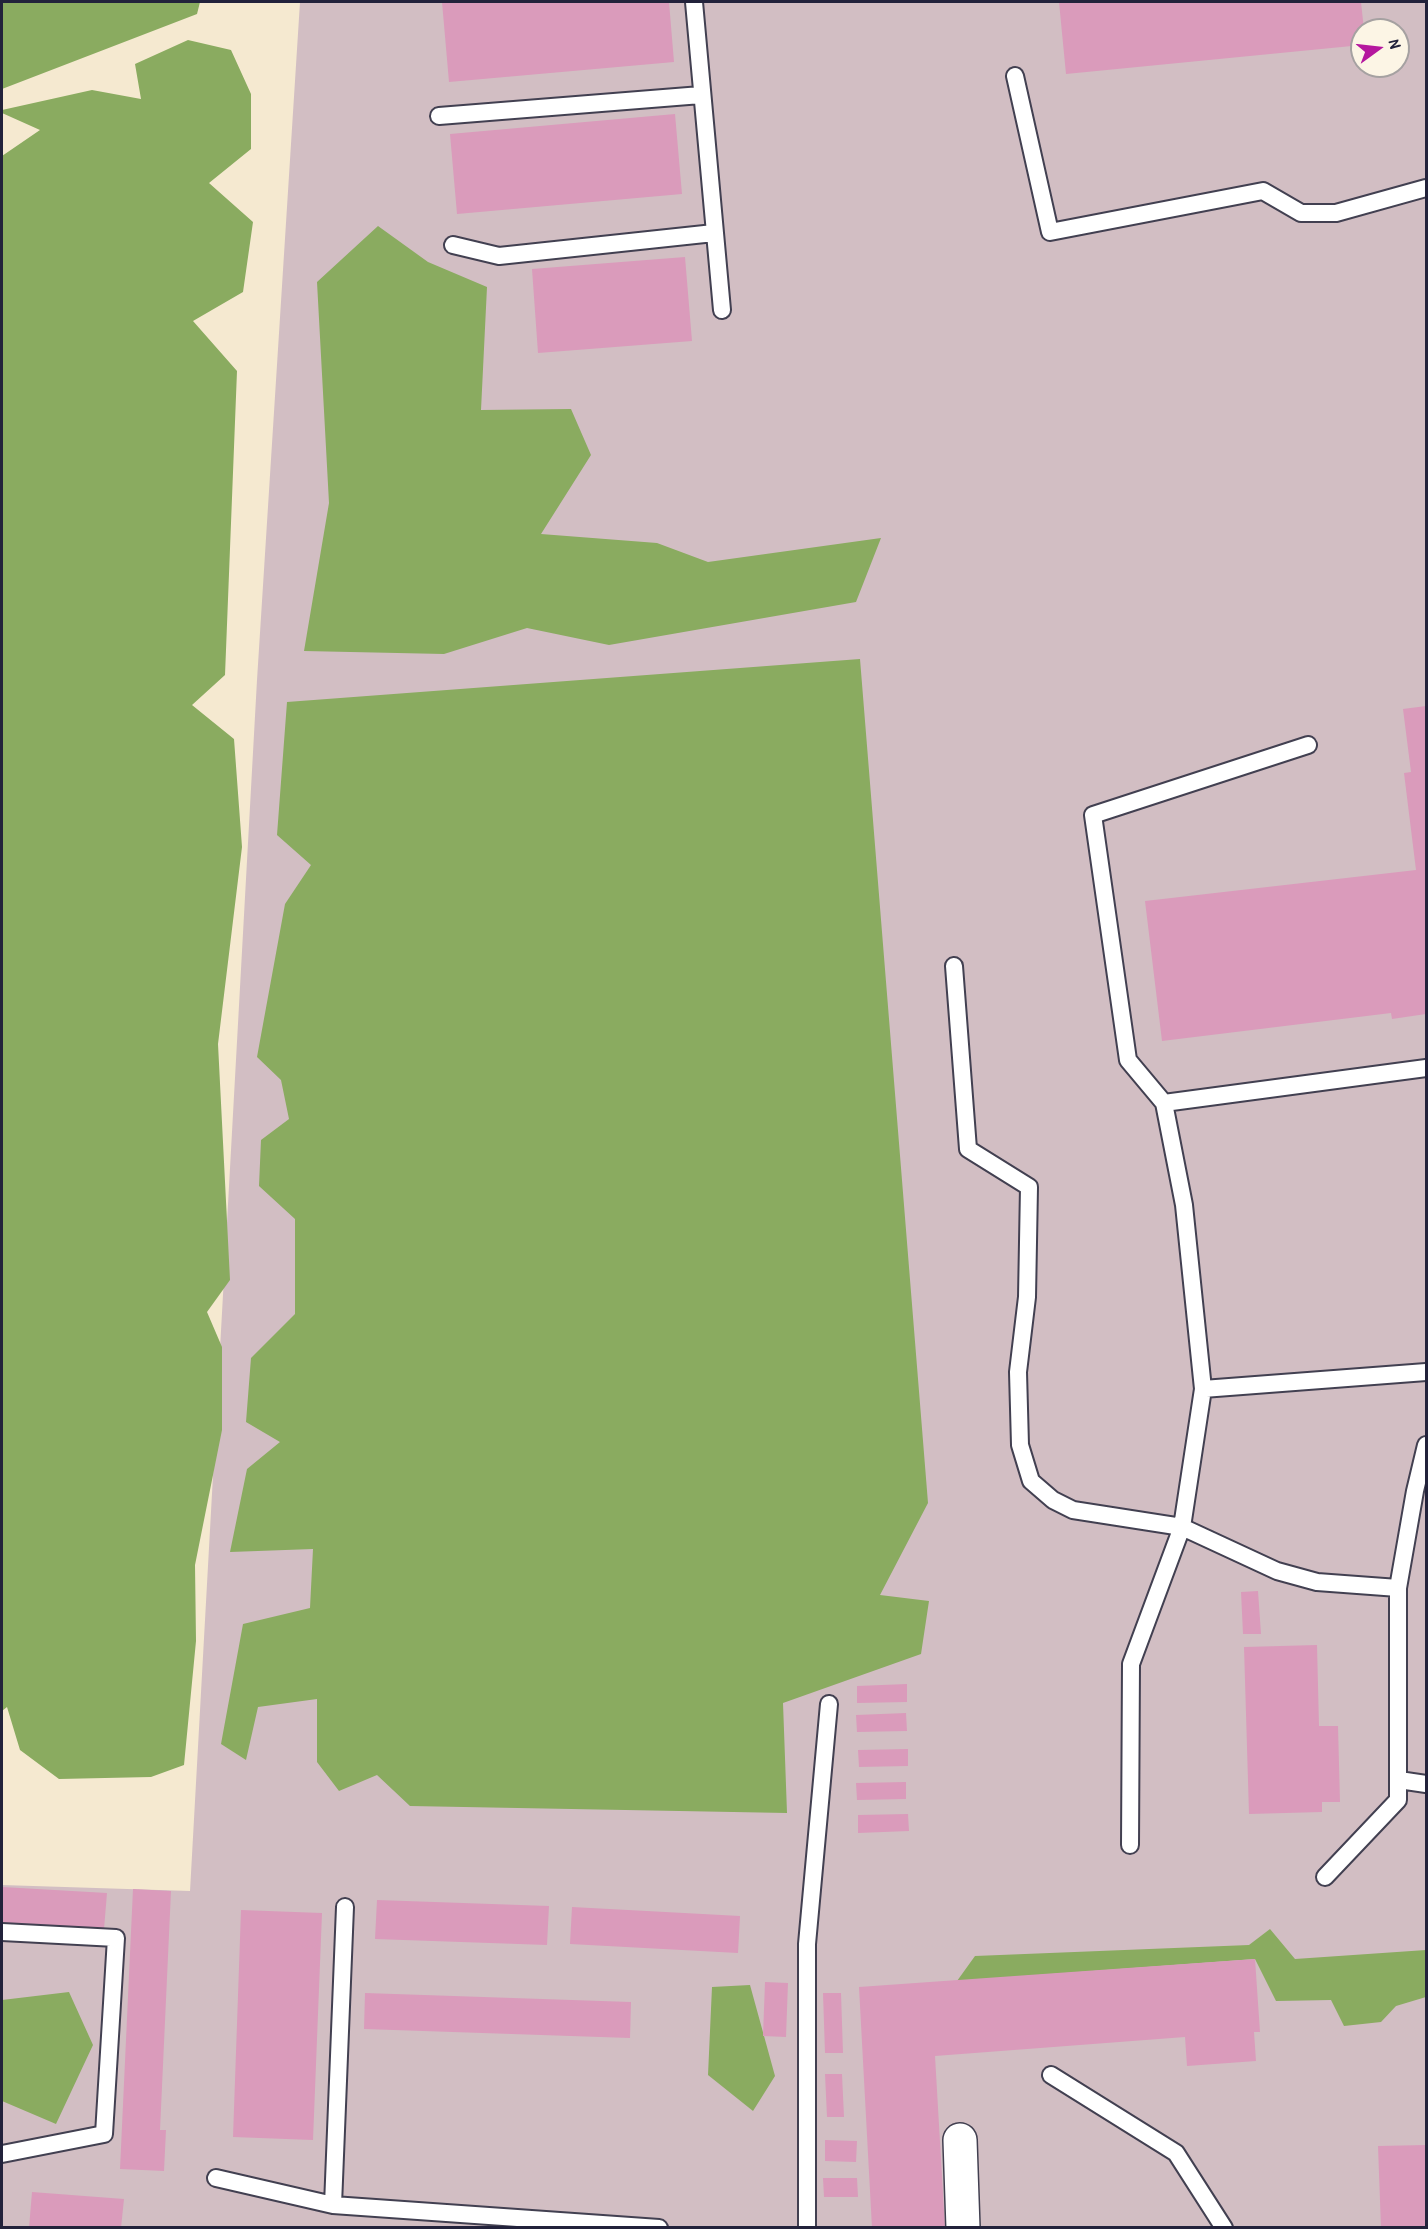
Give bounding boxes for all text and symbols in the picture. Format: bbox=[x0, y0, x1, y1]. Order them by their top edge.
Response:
north arrow bbox=[1350, 18, 1410, 78]
text: N bbox=[1384, 37, 1407, 51]

